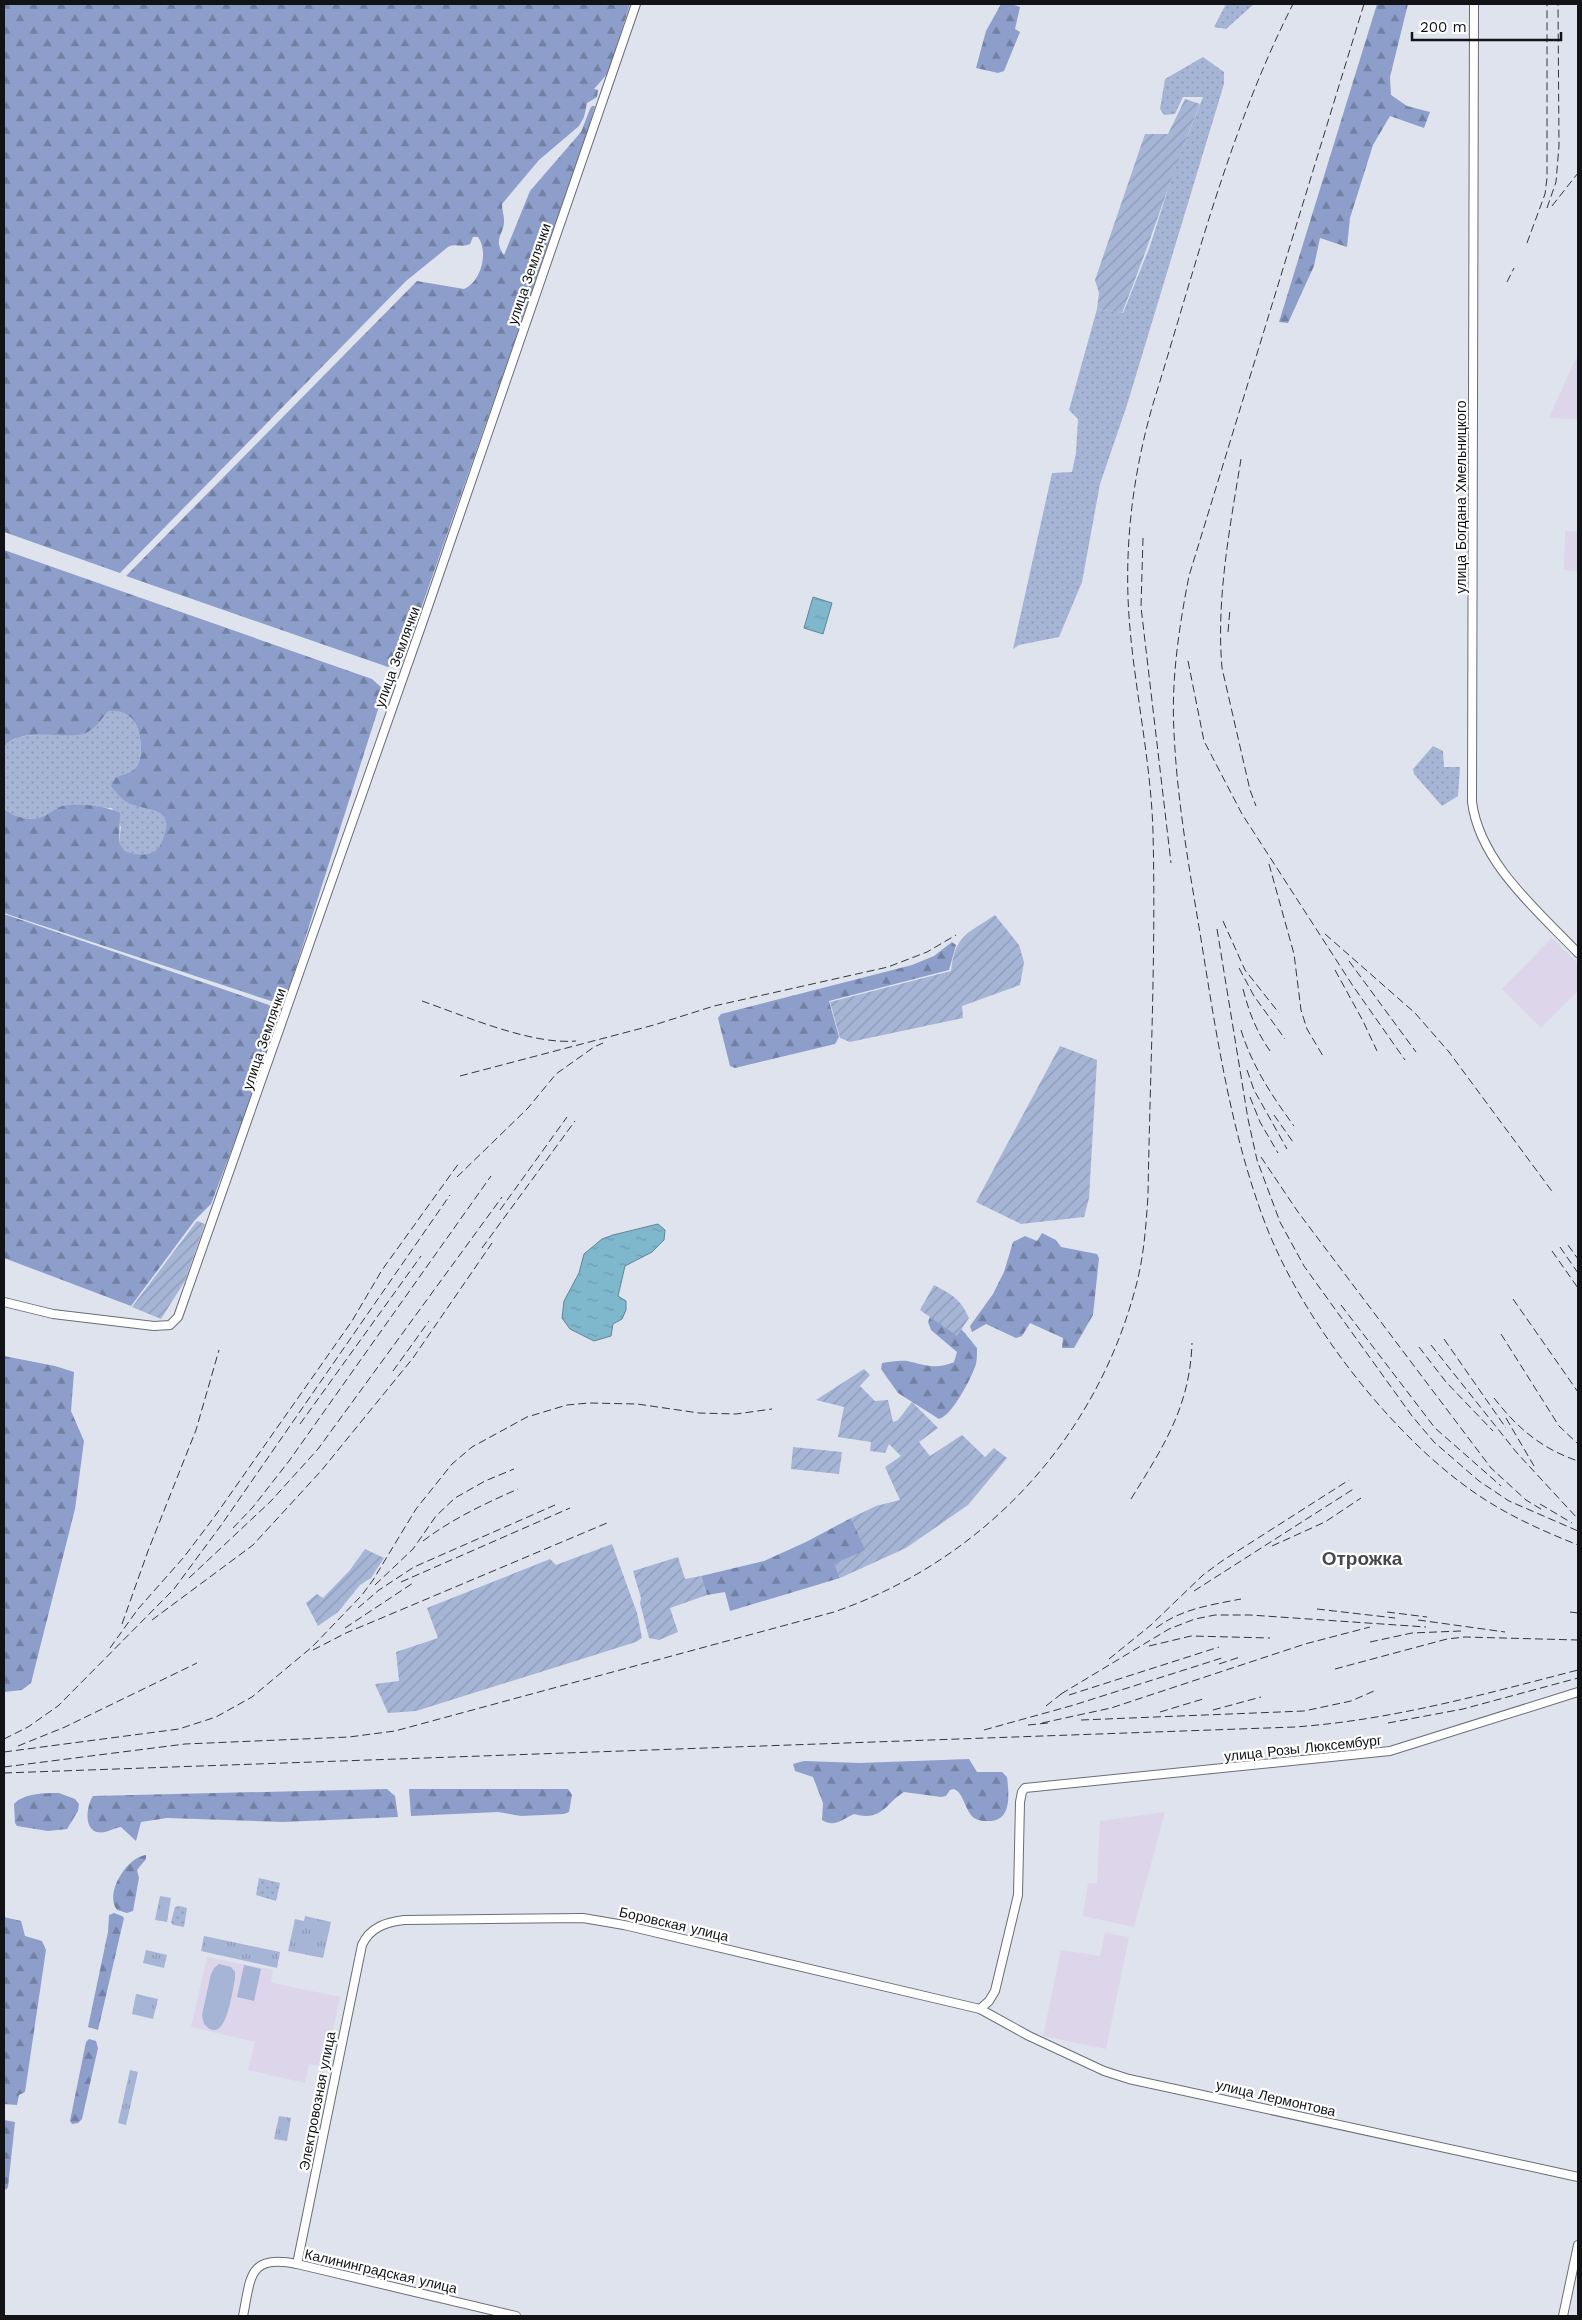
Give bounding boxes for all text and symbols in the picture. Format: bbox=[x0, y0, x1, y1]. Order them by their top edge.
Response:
scale bar bbox=[1412, 10, 1561, 42]
text: 200 m bbox=[1420, 18, 1467, 36]
street label: улица Землячки bbox=[504, 221, 554, 327]
street label: улица Богдана Хмельницкого bbox=[1453, 400, 1469, 593]
street label: улица Землячки bbox=[371, 604, 423, 710]
street label: улица Землячки bbox=[239, 986, 289, 1092]
district label: Отрожка bbox=[1322, 1547, 1403, 1570]
street label: улица Розы Люксембург bbox=[1223, 1732, 1383, 1764]
street label: Боровская улица bbox=[618, 1904, 731, 1944]
street label: Электровозная улица bbox=[296, 2030, 338, 2172]
street label: улица Лермонтова bbox=[1215, 2076, 1338, 2120]
street label: Калининградская улица bbox=[303, 2246, 459, 2296]

